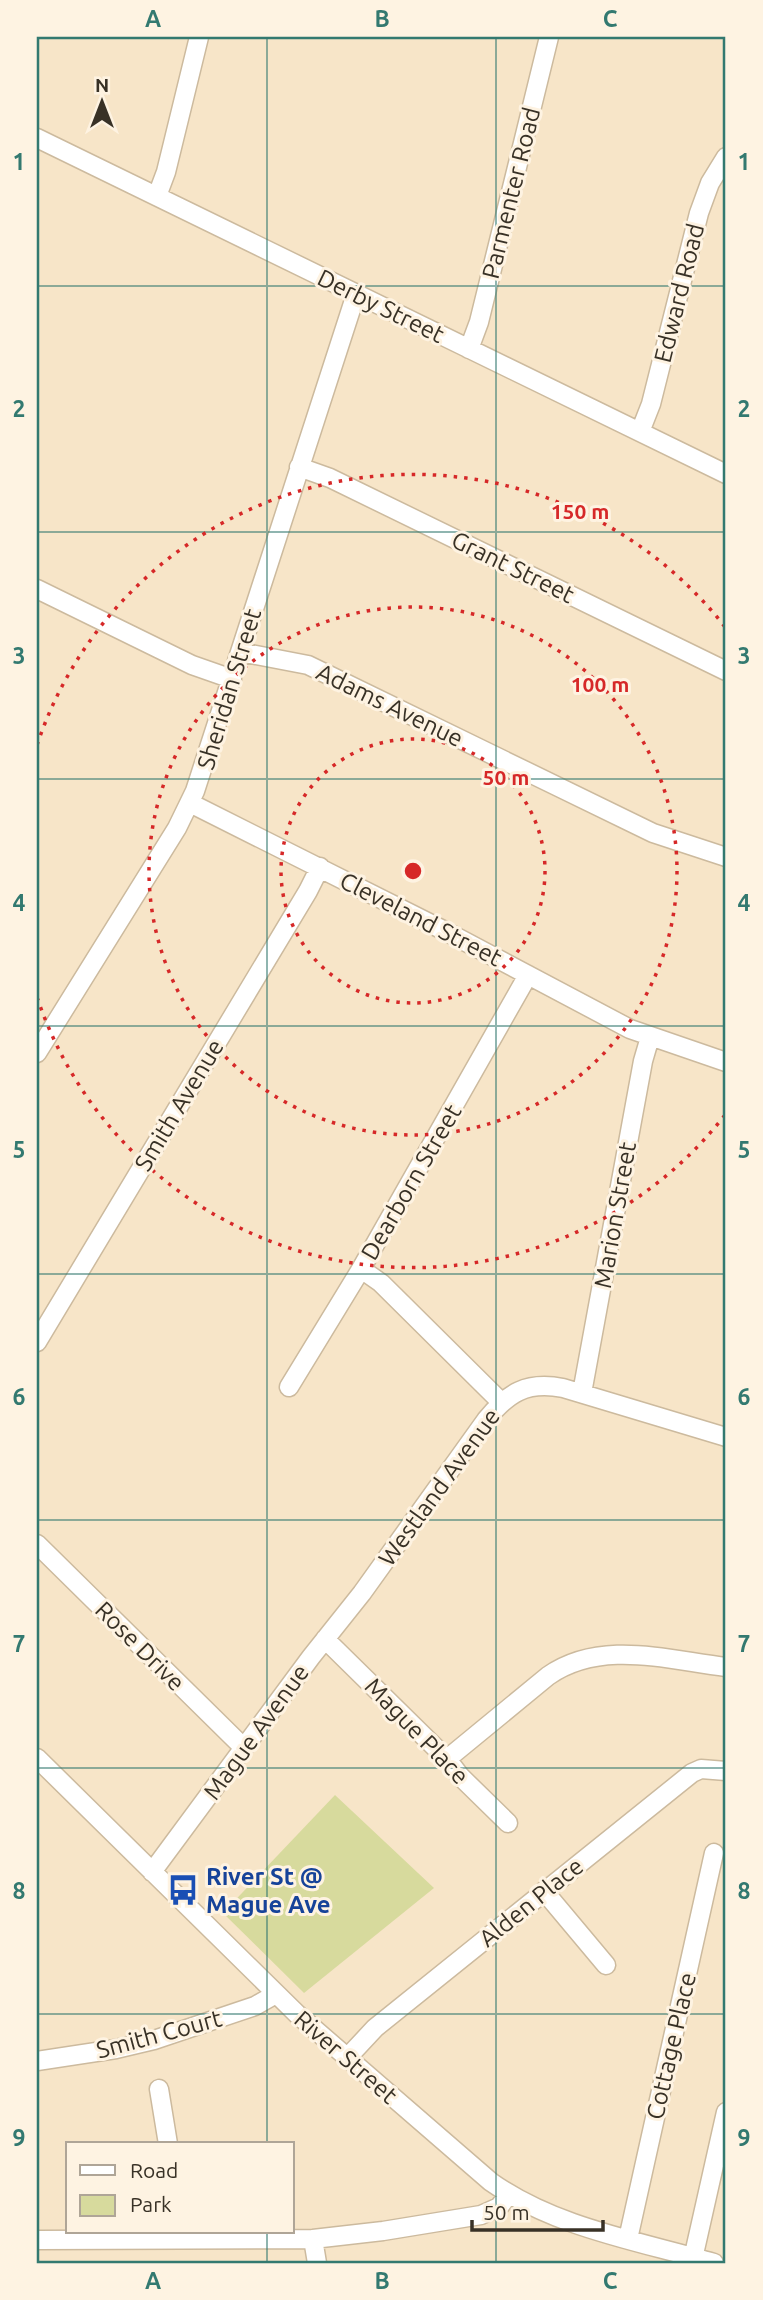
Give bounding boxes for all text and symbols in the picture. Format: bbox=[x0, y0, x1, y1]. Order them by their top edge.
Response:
text: A bbox=[145, 6, 161, 31]
text: B bbox=[374, 6, 390, 31]
text: C bbox=[603, 6, 618, 31]
north arrow bbox=[66, 66, 136, 136]
text: N bbox=[95, 74, 109, 96]
street label: Parmenter Road bbox=[477, 104, 545, 282]
text: 1 bbox=[13, 149, 25, 174]
text: 1 bbox=[738, 149, 750, 174]
street label: Edward Road bbox=[649, 221, 709, 365]
street label: Derby Street bbox=[313, 264, 449, 348]
text: 2 bbox=[13, 396, 25, 421]
text: 2 bbox=[738, 396, 750, 421]
text: 150 m bbox=[551, 499, 609, 523]
street label: Grant Street bbox=[447, 526, 579, 609]
street label: Sheridan Street bbox=[192, 605, 266, 773]
text: 3 bbox=[13, 643, 25, 668]
text: 3 bbox=[738, 643, 750, 668]
street label: Adams Avenue bbox=[312, 658, 468, 752]
text: 100 m bbox=[571, 672, 629, 696]
text: 50 m bbox=[483, 765, 529, 789]
centre of rings bbox=[401, 859, 425, 883]
street label: Cleveland Street bbox=[336, 867, 507, 972]
text: 4 bbox=[13, 890, 26, 915]
text: 4 bbox=[738, 890, 751, 915]
street label: Smith Avenue bbox=[129, 1034, 229, 1176]
street label: Dearborn Street bbox=[356, 1099, 467, 1265]
text: 5 bbox=[13, 1137, 25, 1162]
text: 5 bbox=[738, 1137, 750, 1162]
street label: Marion Street bbox=[589, 1139, 641, 1290]
text: 6 bbox=[13, 1384, 26, 1409]
text: 6 bbox=[738, 1384, 751, 1409]
street label: Westland Avenue bbox=[373, 1403, 505, 1571]
street label: Rose Drive bbox=[90, 1596, 190, 1696]
text: 7 bbox=[13, 1631, 25, 1656]
text: 7 bbox=[738, 1631, 750, 1656]
street label: Mague Avenue bbox=[198, 1659, 314, 1805]
street label: Mague Place bbox=[360, 1672, 474, 1790]
street label: Alden Place bbox=[474, 1852, 588, 1952]
place label: River St @ Mague Ave bbox=[206, 1863, 331, 1918]
bus stop icon: River St @ Mague Ave bbox=[166, 1873, 200, 1907]
text: 8 bbox=[13, 1878, 25, 1903]
text: 8 bbox=[738, 1878, 750, 1903]
street label: Cottage Place bbox=[641, 1970, 701, 2122]
street label: Smith Court bbox=[93, 2004, 225, 2064]
street label: River Street bbox=[289, 2005, 403, 2109]
text: 9 bbox=[13, 2125, 25, 2150]
text: 9 bbox=[738, 2125, 750, 2150]
legend bbox=[66, 2142, 294, 2234]
text: Road bbox=[130, 2158, 178, 2182]
scale bar bbox=[472, 2188, 604, 2232]
text: Park bbox=[130, 2192, 172, 2216]
text: 50 m bbox=[483, 2200, 530, 2224]
text: A bbox=[145, 2268, 161, 2293]
text: B bbox=[374, 2268, 390, 2293]
text: C bbox=[603, 2268, 618, 2293]

